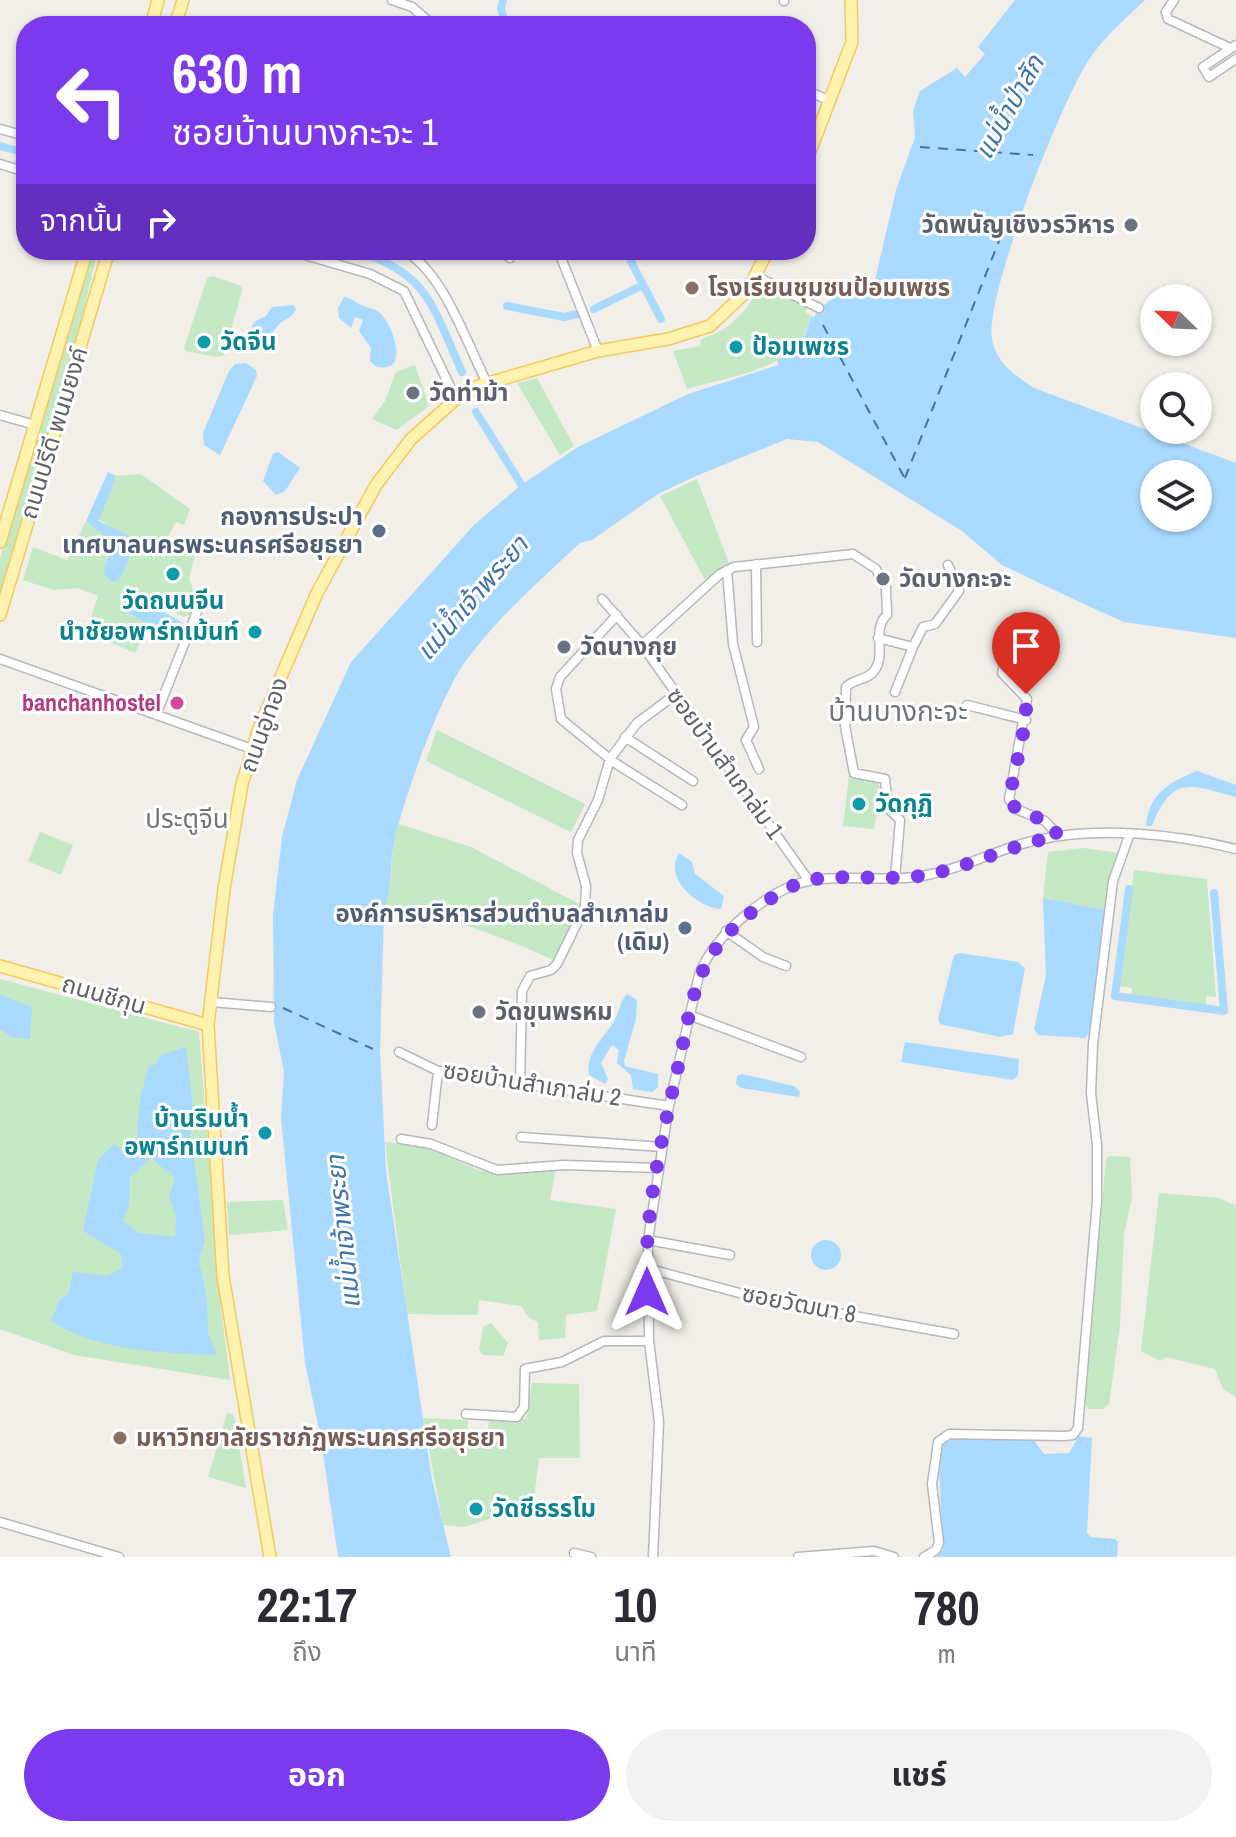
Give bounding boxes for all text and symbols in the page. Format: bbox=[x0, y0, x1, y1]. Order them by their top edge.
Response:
text: 630 m bbox=[172, 35, 302, 110]
water label: แม่น้ำป่าสัก bbox=[966, 47, 1052, 165]
icon: left bbox=[40, 48, 144, 152]
text: ซอยบ้านบางกะจะ 1 bbox=[172, 108, 438, 156]
text: จากนั้น bbox=[40, 200, 123, 240]
icon: right bbox=[139, 200, 183, 244]
place label: วัดพนัญเชิงวรวิหาร bbox=[922, 208, 1115, 240]
marker: วัดพนัญเชิงวรวิหาร bbox=[1122, 216, 1140, 234]
place label: โรงเรียนชุมชนป้อมเพชร bbox=[708, 271, 950, 303]
marker: โรงเรียนชุมชนป้อมเพชร bbox=[683, 279, 701, 297]
north arrow bbox=[1140, 284, 1212, 356]
map controls bbox=[1140, 284, 1212, 532]
place label: วัดจีน bbox=[220, 325, 276, 357]
place label: ป้อมเพชร bbox=[752, 330, 849, 362]
marker: วัดจีน bbox=[195, 333, 213, 351]
marker: ป้อมเพชร bbox=[727, 338, 745, 356]
street label: ถนนปรีดี พนมยงค์ bbox=[12, 343, 94, 523]
button: search bbox=[1140, 372, 1212, 444]
place label: วัดท่าม้า bbox=[429, 376, 508, 408]
marker: วัดท่าม้า bbox=[404, 384, 422, 402]
button: layers bbox=[1140, 460, 1212, 532]
place label: กองการประปา เทศบาลนครพระนครศรีอยุธยา bbox=[62, 500, 363, 560]
marker: กองการประปา เทศบาลนครพระนครศรีอยุธยา bbox=[370, 522, 388, 540]
water label: แม่น้ำเจ้าพระยา bbox=[408, 527, 536, 667]
place label: วัดบางกะจะ bbox=[899, 562, 1012, 594]
marker: วัดถนนจีน bbox=[164, 565, 182, 583]
marker: วัดบางกะจะ bbox=[874, 570, 892, 588]
place label: วัดถนนจีน bbox=[122, 584, 224, 616]
pin bbox=[992, 612, 1060, 694]
place label: นำชัยอพาร์ทเม้นท์ bbox=[59, 615, 239, 647]
marker: นำชัยอพาร์ทเม้นท์ bbox=[246, 623, 264, 641]
icon: arrive bbox=[1004, 624, 1048, 668]
place label: วัดนางกุย bbox=[580, 630, 677, 662]
marker: วัดนางกุย bbox=[555, 638, 573, 656]
street label: ถนนอู่ทอง bbox=[231, 673, 295, 777]
street label: ซอยบ้านสำเภาล่ม 1 bbox=[660, 680, 792, 845]
place label: banchanhostel bbox=[22, 686, 161, 718]
district label: บ้านบางกะจะ bbox=[828, 692, 968, 730]
marker: banchanhostel bbox=[168, 694, 186, 712]
place label: วัดกุฏิ bbox=[875, 787, 933, 819]
marker: วัดกุฏิ bbox=[850, 795, 868, 813]
district label: ประตูจีน bbox=[145, 801, 229, 836]
place label: องค์การบริหารส่วนตำบลสำเภาล่ม (เดิม) bbox=[336, 897, 669, 957]
marker: องค์การบริหารส่วนตำบลสำเภาล่ม (เดิม) bbox=[676, 919, 694, 937]
street label: ถนนชีกุน bbox=[58, 967, 150, 1021]
place label: วัดขุนพรหม bbox=[495, 995, 613, 1027]
marker: วัดขุนพรหม bbox=[470, 1003, 488, 1021]
street label: ซอยบ้านสำเภาล่ม 2 bbox=[441, 1053, 624, 1113]
place label: บ้านริมน้ำ อพาร์ทเมนท์ bbox=[124, 1102, 249, 1162]
marker: บ้านริมน้ำ อพาร์ทเมนท์ bbox=[256, 1124, 274, 1142]
water label: แม่น้ำเจ้าพระยา bbox=[317, 1152, 368, 1310]
position arrow bbox=[605, 1250, 689, 1334]
street label: ซอยวัฒนา 8 bbox=[739, 1276, 859, 1330]
place label: มหาวิทยาลัยราชภัฏพระนครศรีอยุธยา bbox=[136, 1421, 505, 1453]
marker: มหาวิทยาลัยราชภัฏพระนครศรีอยุธยา bbox=[111, 1429, 129, 1447]
place label: วัดชีธรรโม bbox=[492, 1492, 596, 1524]
marker: วัดชีธรรโม bbox=[467, 1500, 485, 1518]
text: 22:17 bbox=[256, 1572, 357, 1637]
text: 10 bbox=[614, 1572, 657, 1637]
text: 780 bbox=[914, 1575, 980, 1640]
text: ถึง bbox=[292, 1634, 322, 1669]
text: นาที bbox=[614, 1634, 657, 1669]
text: m bbox=[938, 1636, 956, 1671]
button: ออก bbox=[24, 1729, 610, 1821]
button: แชร์ bbox=[626, 1729, 1212, 1821]

